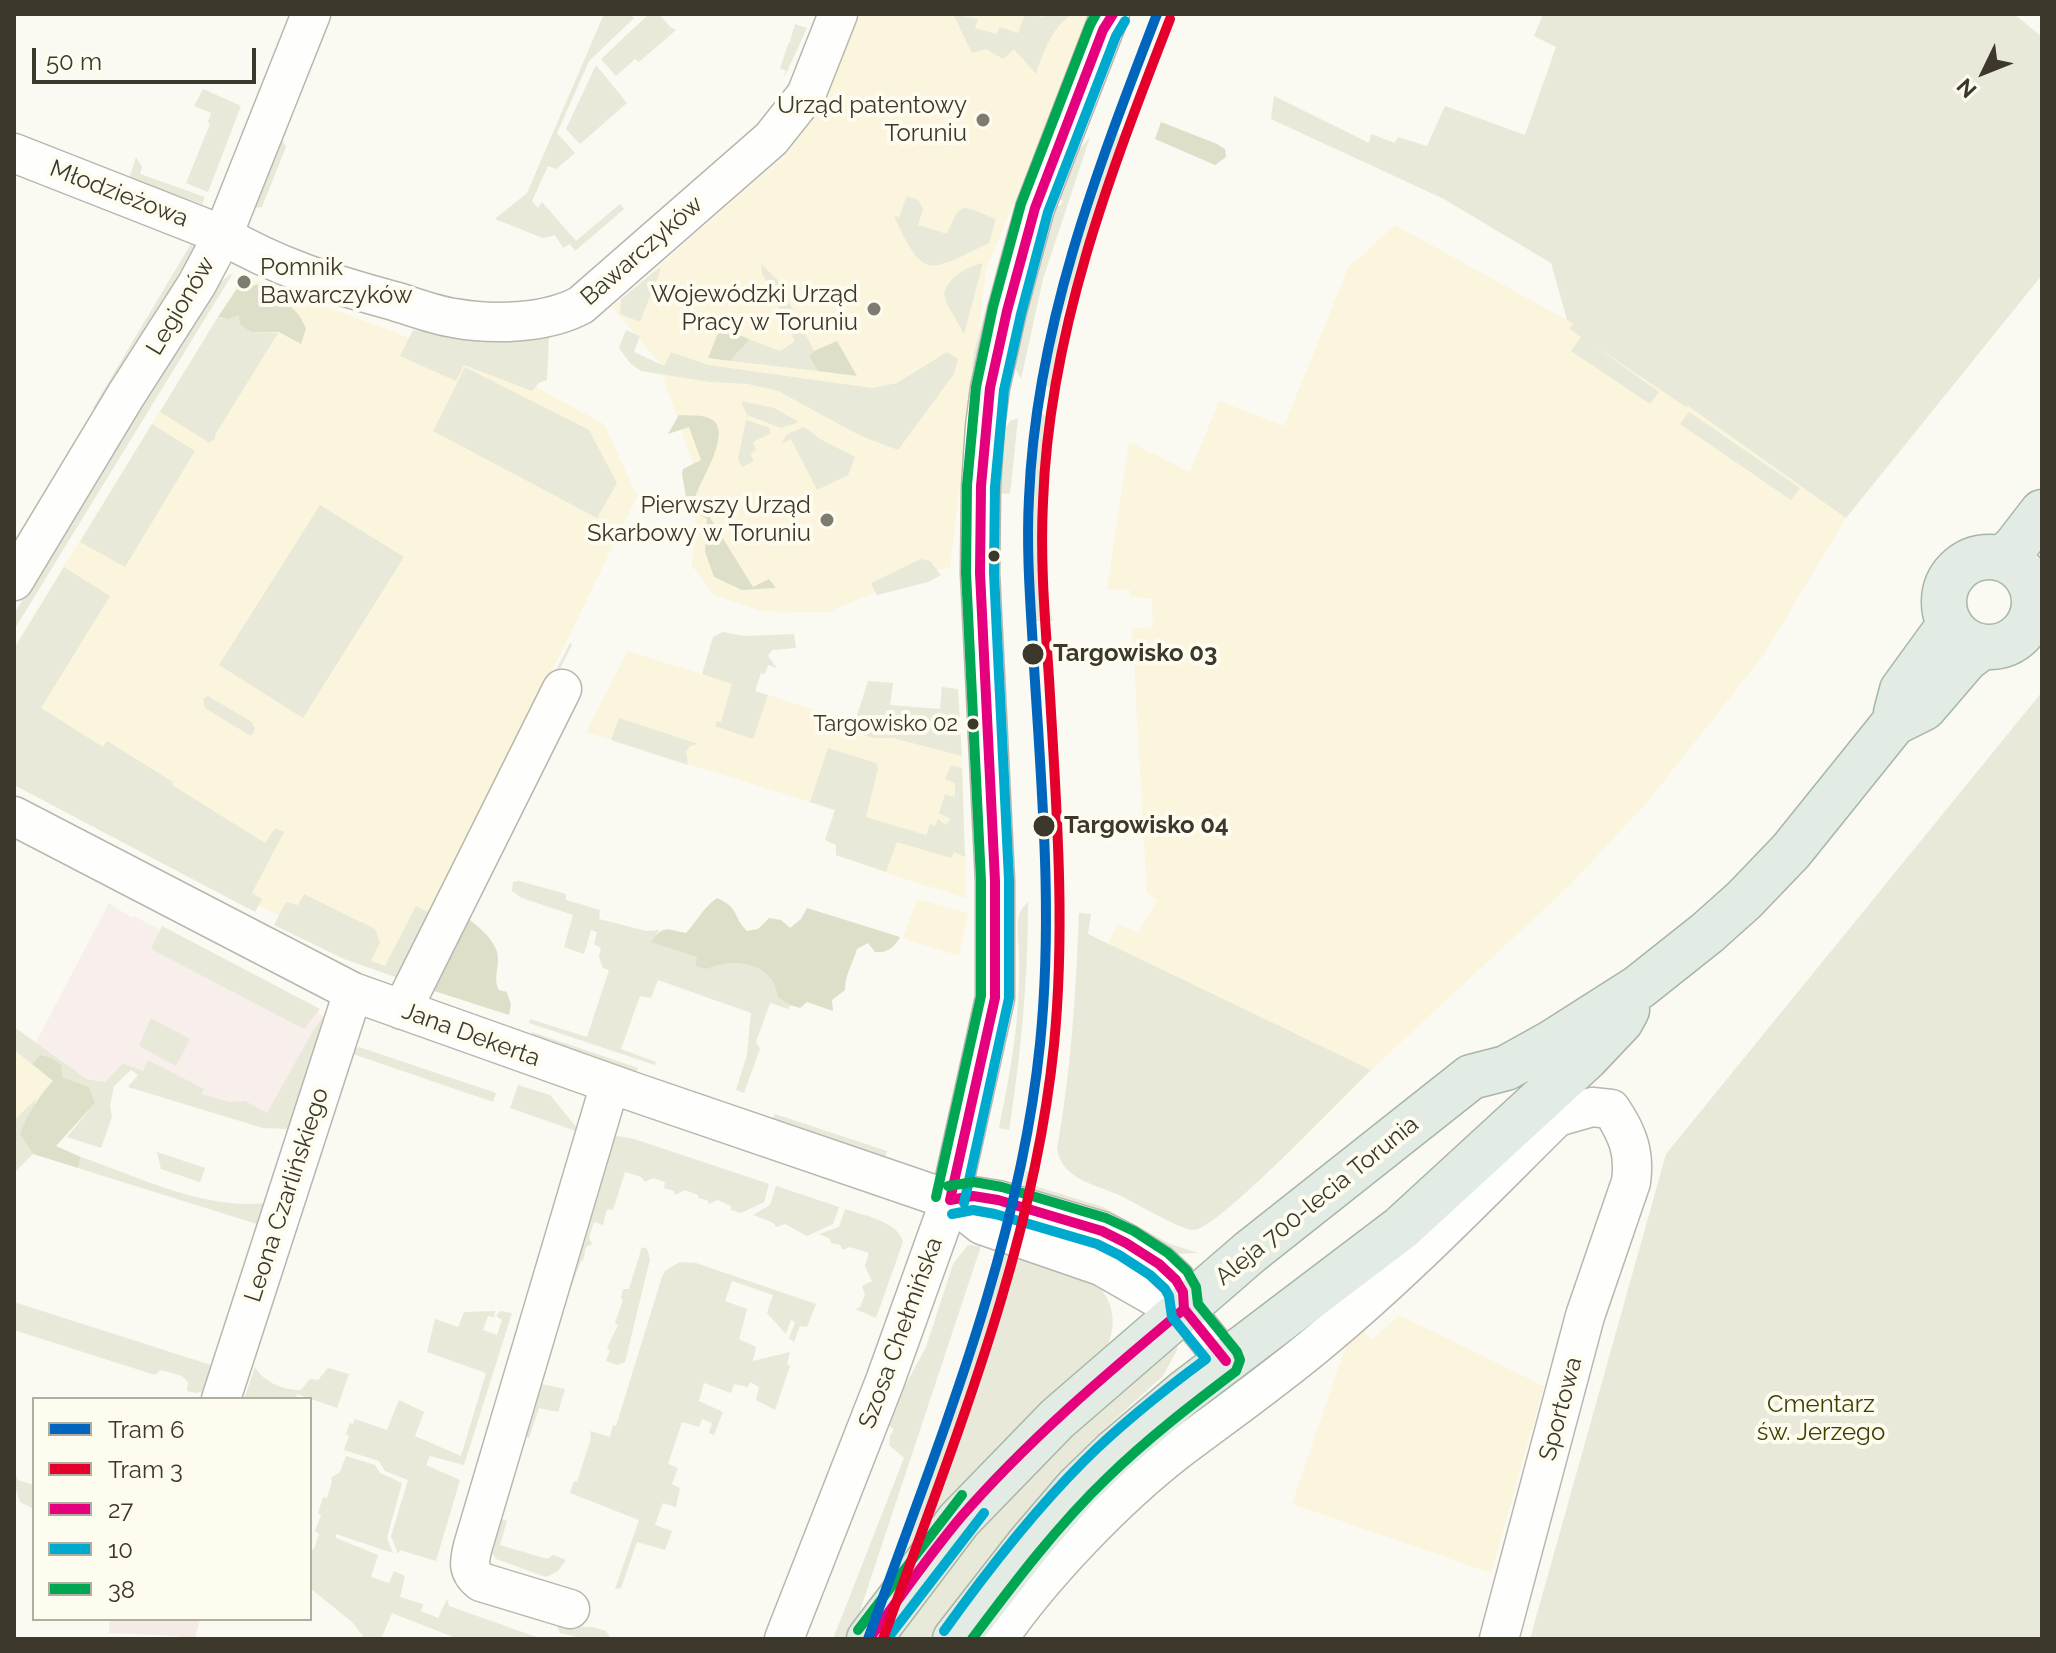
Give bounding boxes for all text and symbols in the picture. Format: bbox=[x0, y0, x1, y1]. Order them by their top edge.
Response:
scale bar bbox=[36, 32, 260, 82]
north arrow bbox=[1944, 32, 2024, 112]
text: 50 m bbox=[46, 47, 102, 76]
text: N bbox=[1951, 73, 1982, 103]
place label: Urząd patentowy Toruniu bbox=[777, 92, 967, 148]
marker: Urząd patentowy Toruniu bbox=[974, 111, 992, 129]
street label: Młodzieżowa bbox=[46, 154, 192, 234]
street label: Bawarczyków bbox=[575, 190, 709, 312]
street label: Legionów bbox=[140, 252, 222, 360]
place label: Pomnik Bawarczyków bbox=[260, 254, 412, 310]
marker: Pomnik Bawarczyków bbox=[235, 273, 253, 291]
place label: Wojewódzki Urząd Pracy w Toruniu bbox=[651, 281, 858, 337]
marker: Wojewódzki Urząd Pracy w Toruniu bbox=[865, 300, 883, 318]
place label: Pierwszy Urząd Skarbowy w Toruniu bbox=[587, 492, 811, 548]
marker: Pierwszy Urząd Skarbowy w Toruniu bbox=[818, 511, 836, 529]
unlabelled marker bbox=[986, 548, 1002, 564]
place label: Targowisko 03 bbox=[1053, 640, 1217, 668]
marker: Targowisko 03 bbox=[1020, 641, 1046, 667]
place label: Targowisko 02 bbox=[813, 711, 958, 737]
marker: Targowisko 02 bbox=[965, 716, 981, 732]
place label: Targowisko 04 bbox=[1064, 812, 1229, 840]
marker: Targowisko 04 bbox=[1031, 813, 1057, 839]
street label: Jana Dekerta bbox=[398, 997, 544, 1073]
street label: Leona Czarlińskiego bbox=[239, 1084, 335, 1306]
street label: Aleja 700-lecia Torunia bbox=[1210, 1110, 1424, 1292]
street label: Szosa Chełmińska bbox=[853, 1233, 949, 1433]
street label: Sportowa bbox=[1533, 1354, 1589, 1464]
park label: Cmentarz św. Jerzego bbox=[1757, 1391, 1885, 1447]
legend bbox=[32, 1397, 312, 1621]
text: Tram 6 bbox=[108, 1415, 185, 1444]
text: Tram 3 bbox=[108, 1455, 183, 1484]
text: 27 bbox=[108, 1495, 133, 1524]
text: 10 bbox=[108, 1535, 133, 1564]
text: 38 bbox=[108, 1575, 135, 1604]

